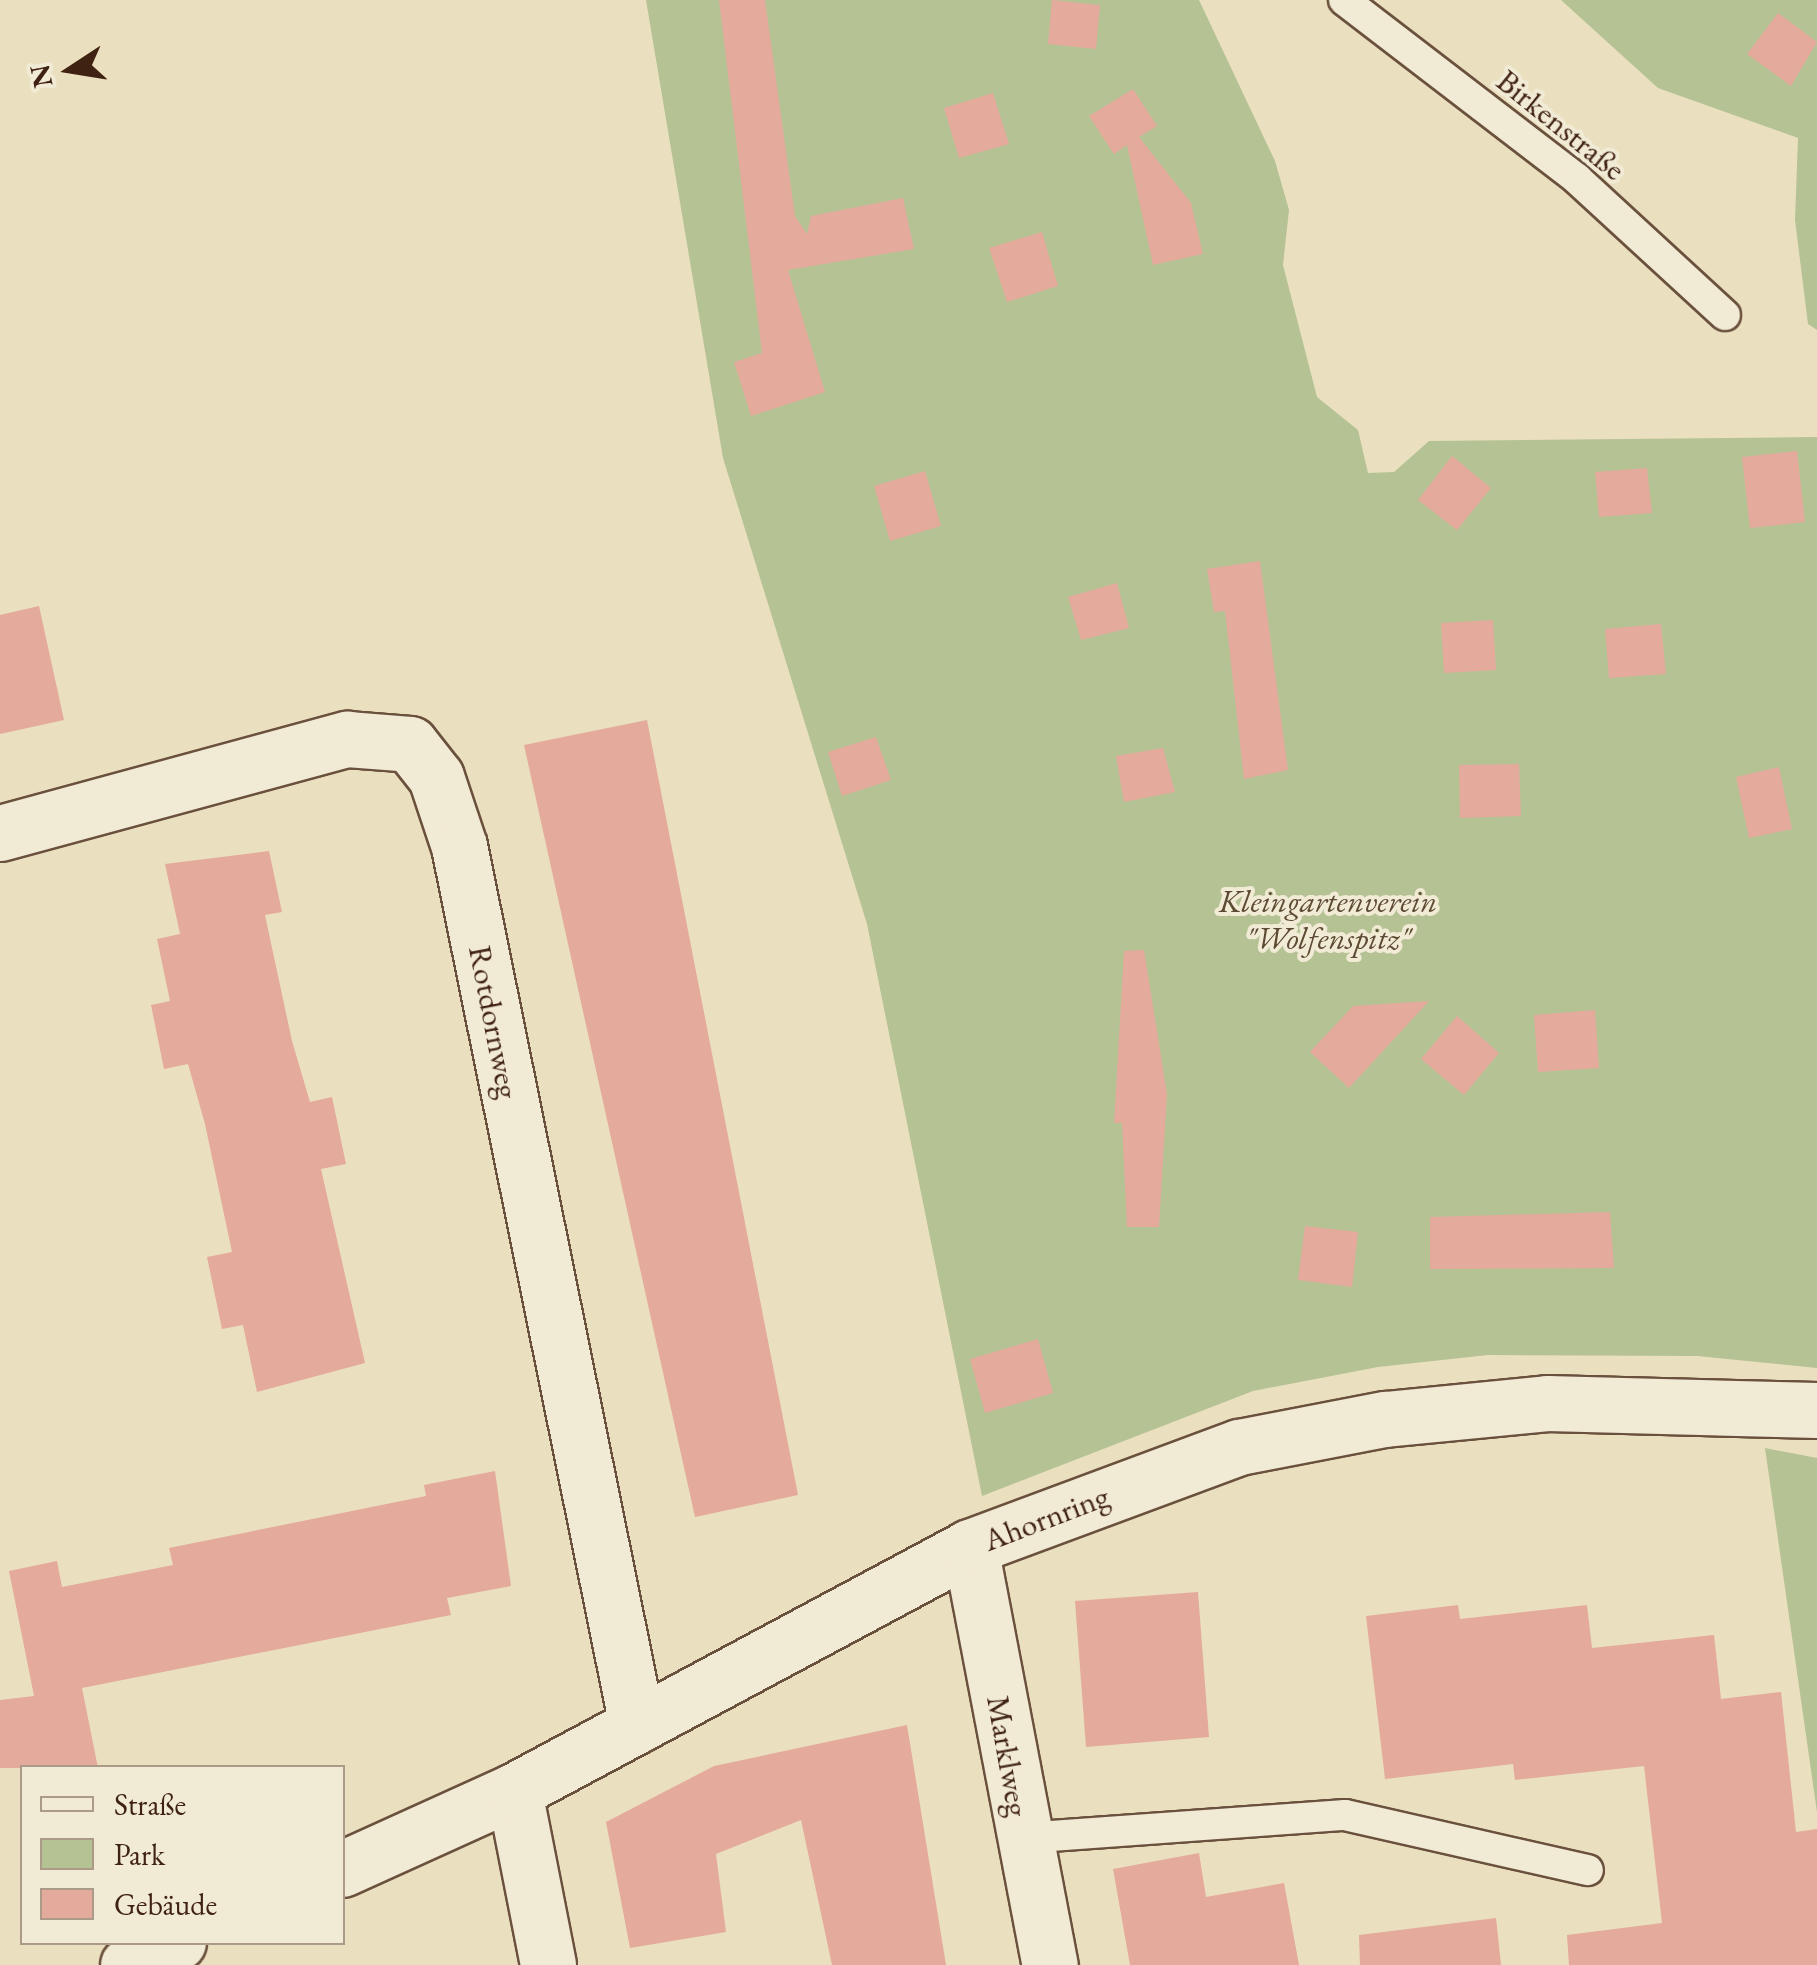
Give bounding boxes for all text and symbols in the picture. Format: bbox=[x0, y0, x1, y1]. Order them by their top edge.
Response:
north arrow bbox=[20, 20, 120, 120]
text: N bbox=[21, 61, 61, 91]
street label: Birkenstraße bbox=[1489, 62, 1633, 188]
park label: Kleingartenverein "Wolfenspitz" bbox=[1219, 883, 1437, 958]
street label: Rotdornweg bbox=[460, 942, 528, 1102]
street label: Ahornring bbox=[978, 1477, 1114, 1559]
street label: Marklweg bbox=[979, 1693, 1037, 1819]
legend bbox=[20, 1765, 345, 1945]
text: Straße bbox=[114, 1785, 186, 1824]
text: Park bbox=[114, 1835, 165, 1874]
text: Gebäude bbox=[114, 1885, 217, 1924]

